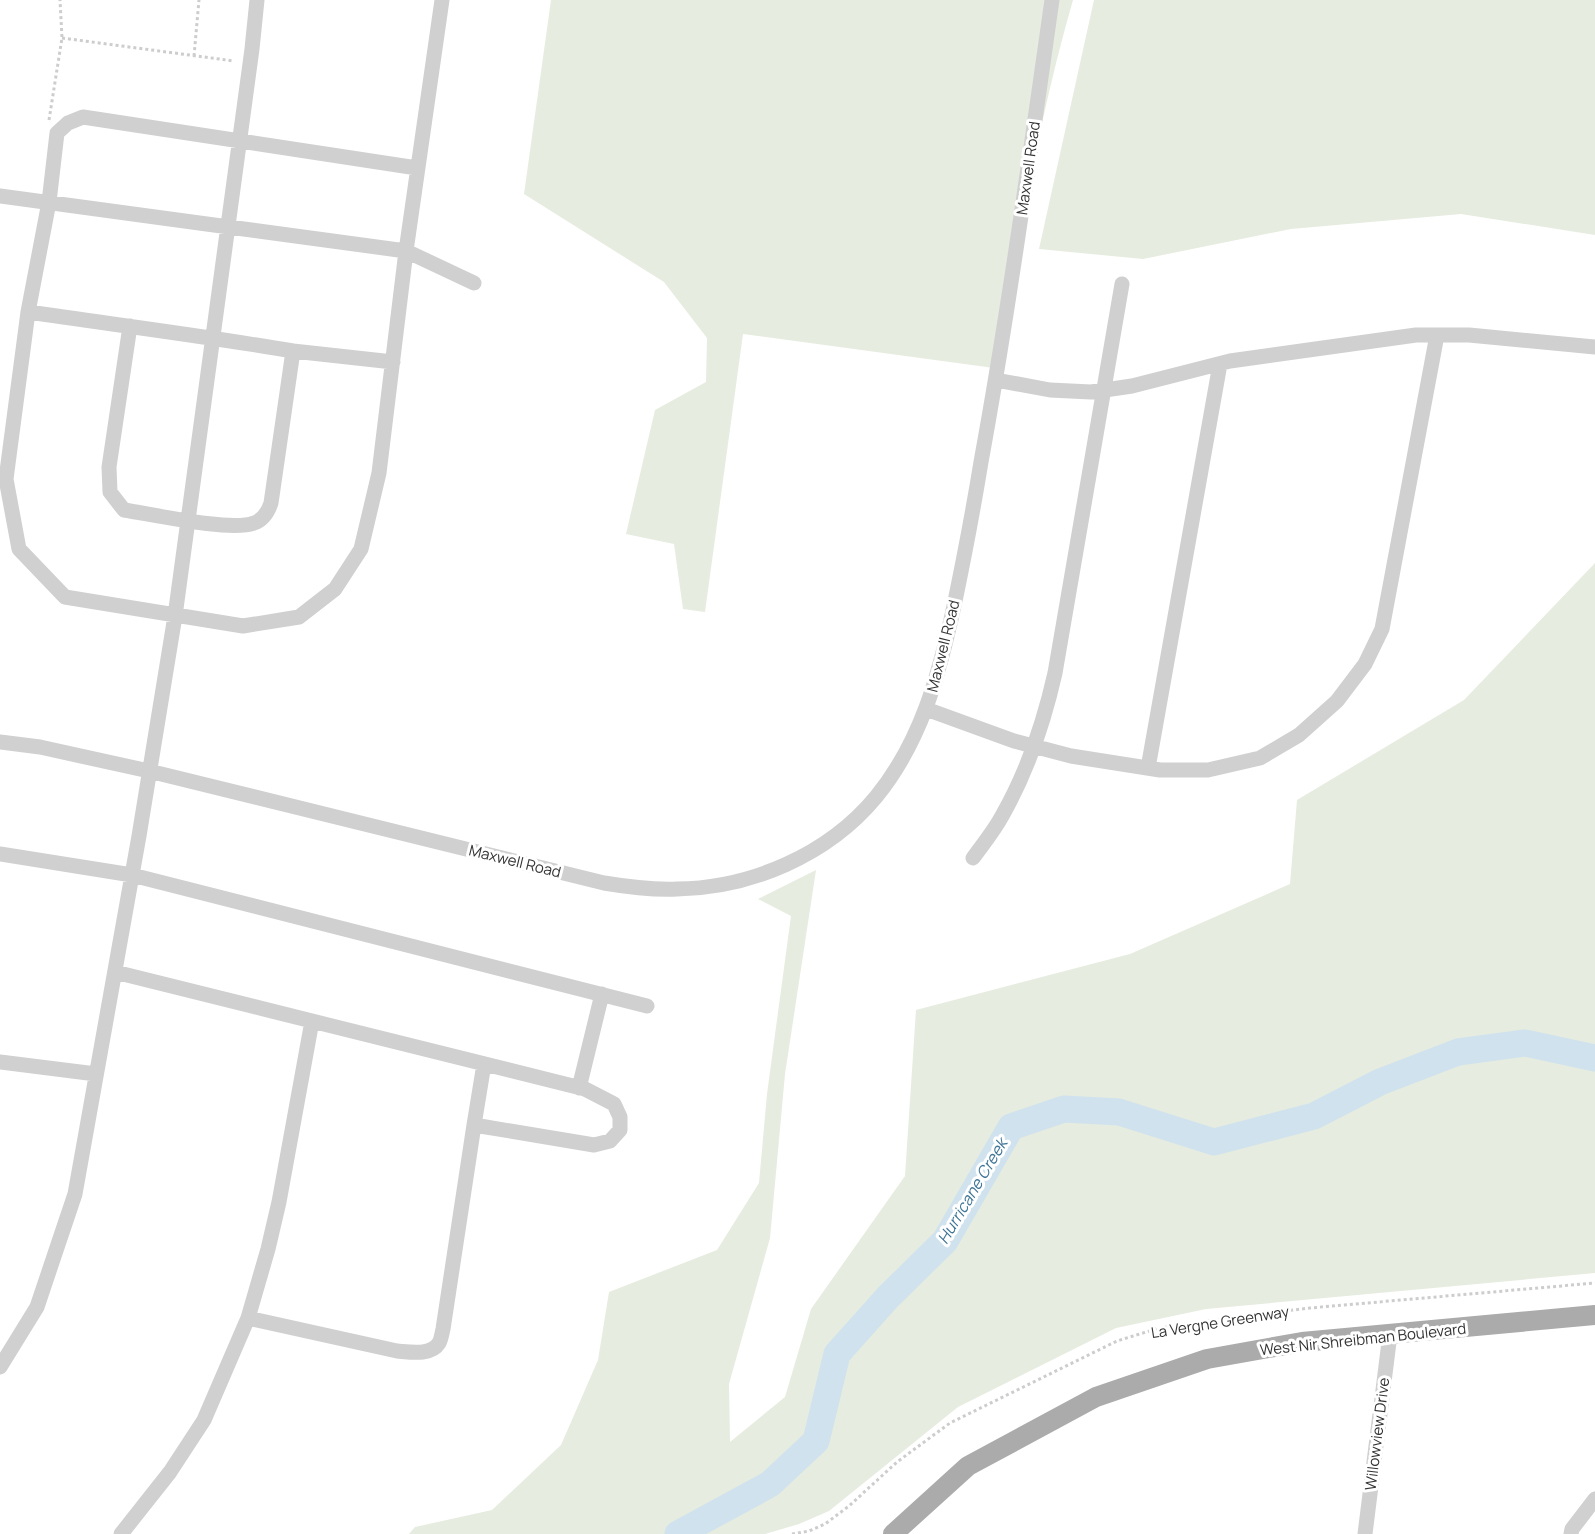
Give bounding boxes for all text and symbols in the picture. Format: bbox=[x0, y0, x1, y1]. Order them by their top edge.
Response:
street label: Maxwell Road bbox=[1011, 120, 1045, 216]
street label: Maxwell Road bbox=[921, 598, 965, 694]
street label: Maxwell Road bbox=[467, 839, 563, 883]
water label: Hurricane Creek bbox=[932, 1133, 1013, 1248]
street label: La Vergne Greenway bbox=[1149, 1301, 1291, 1343]
street label: West Nir Shreibman Boulevard bbox=[1259, 1318, 1467, 1360]
street label: Willowview Drive bbox=[1360, 1376, 1394, 1492]

